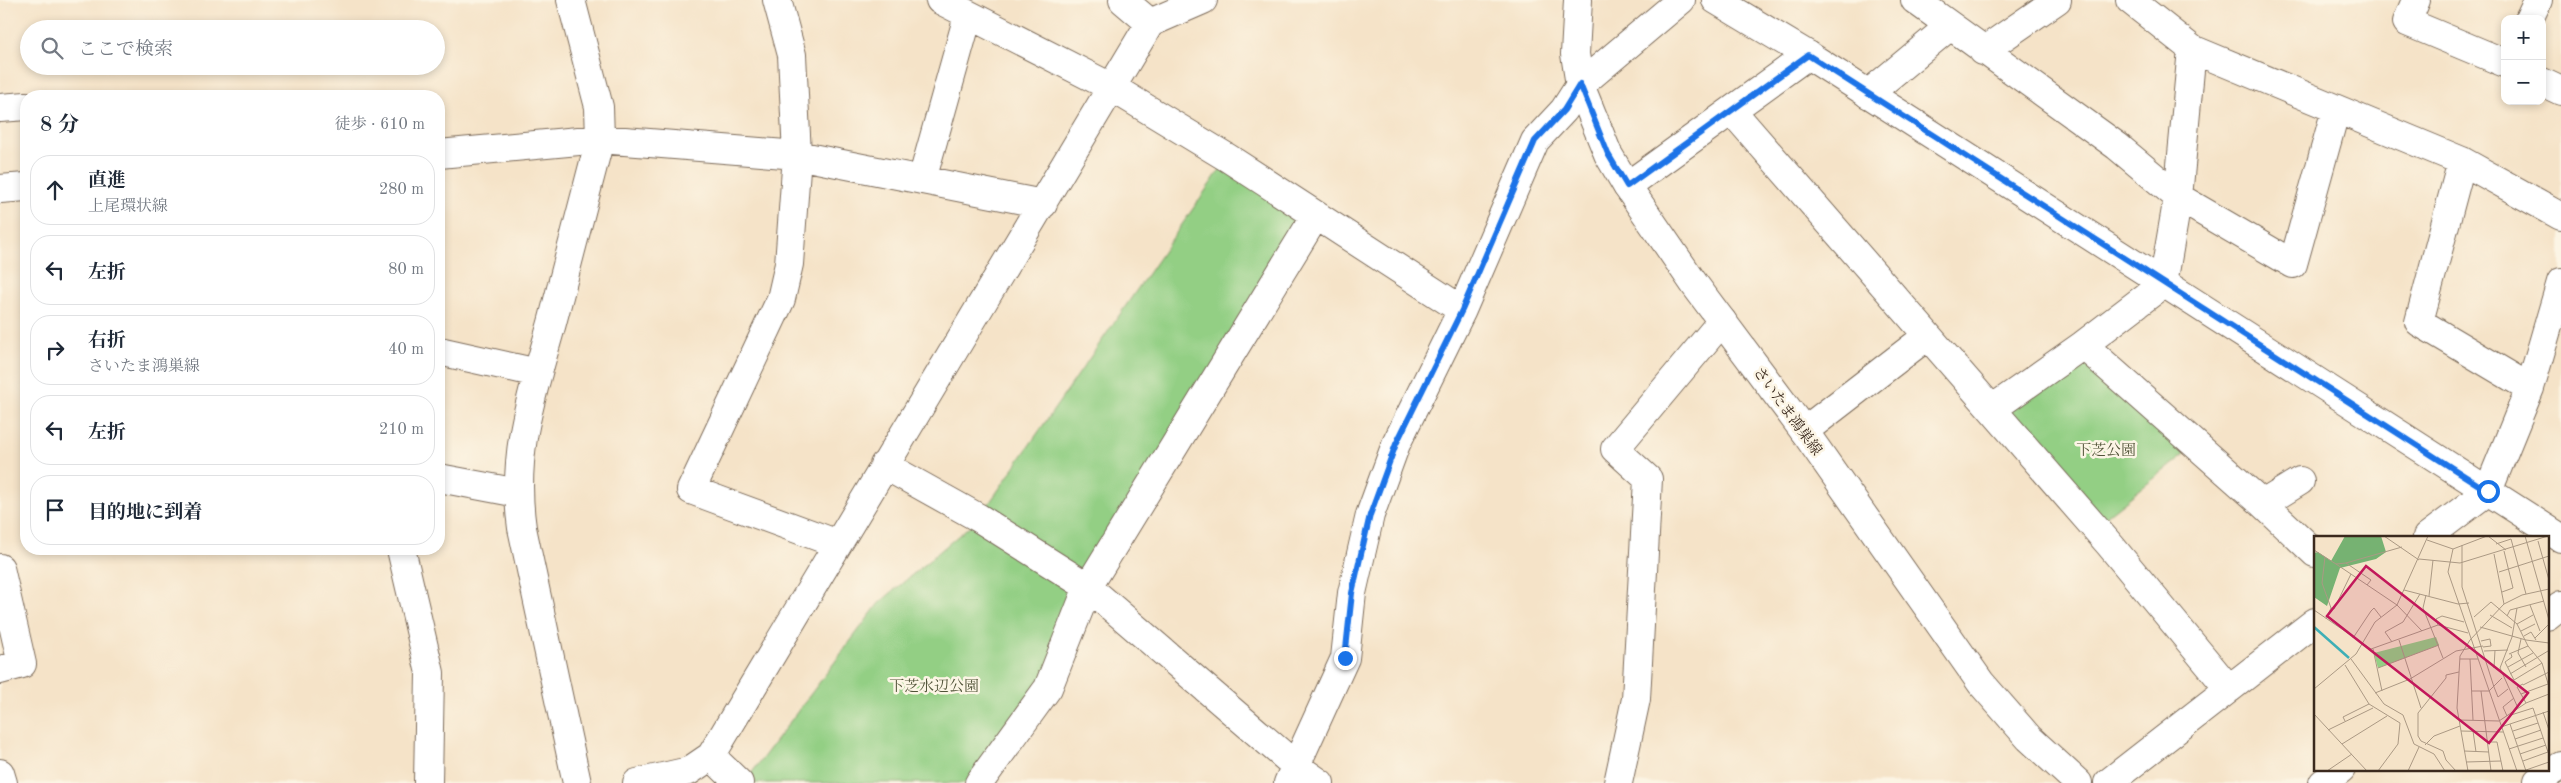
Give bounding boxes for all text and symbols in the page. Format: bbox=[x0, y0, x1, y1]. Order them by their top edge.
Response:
map controls bbox=[2501, 15, 2546, 105]
button: + bbox=[2501, 15, 2546, 60]
search box bbox=[20, 20, 445, 75]
icon: search bbox=[38, 34, 66, 62]
text: ここで検索 bbox=[78, 41, 173, 60]
button: − bbox=[2501, 60, 2546, 105]
text: 8 分 bbox=[40, 115, 79, 136]
text: 徒歩 · 610 m bbox=[335, 117, 425, 133]
text: 直進 bbox=[88, 172, 126, 191]
icon: ahead bbox=[41, 176, 69, 204]
text: 280 m bbox=[379, 182, 424, 198]
text: 上尾環状線 bbox=[88, 199, 168, 215]
icon: left bbox=[41, 256, 69, 284]
text: 80 m bbox=[388, 262, 424, 278]
text: 左折 bbox=[88, 264, 126, 283]
text: 右折 bbox=[88, 332, 126, 351]
icon: right bbox=[41, 336, 69, 364]
text: 40 m bbox=[388, 342, 424, 358]
text: さいたま鴻巣線 bbox=[88, 359, 200, 375]
street label: さいたま鴻巣線 bbox=[1750, 364, 1825, 459]
icon: left bbox=[41, 416, 69, 444]
text: 210 m bbox=[379, 422, 424, 438]
text: 左折 bbox=[88, 424, 126, 443]
park label: 下芝公園 bbox=[2076, 442, 2136, 459]
route start bbox=[2477, 480, 2500, 503]
icon: arrive bbox=[41, 496, 69, 524]
text: 目的地に到着 bbox=[88, 504, 202, 523]
inset map bbox=[2314, 536, 2548, 770]
route end bbox=[1334, 647, 1357, 670]
park label: 下芝水辺公園 bbox=[889, 678, 979, 695]

